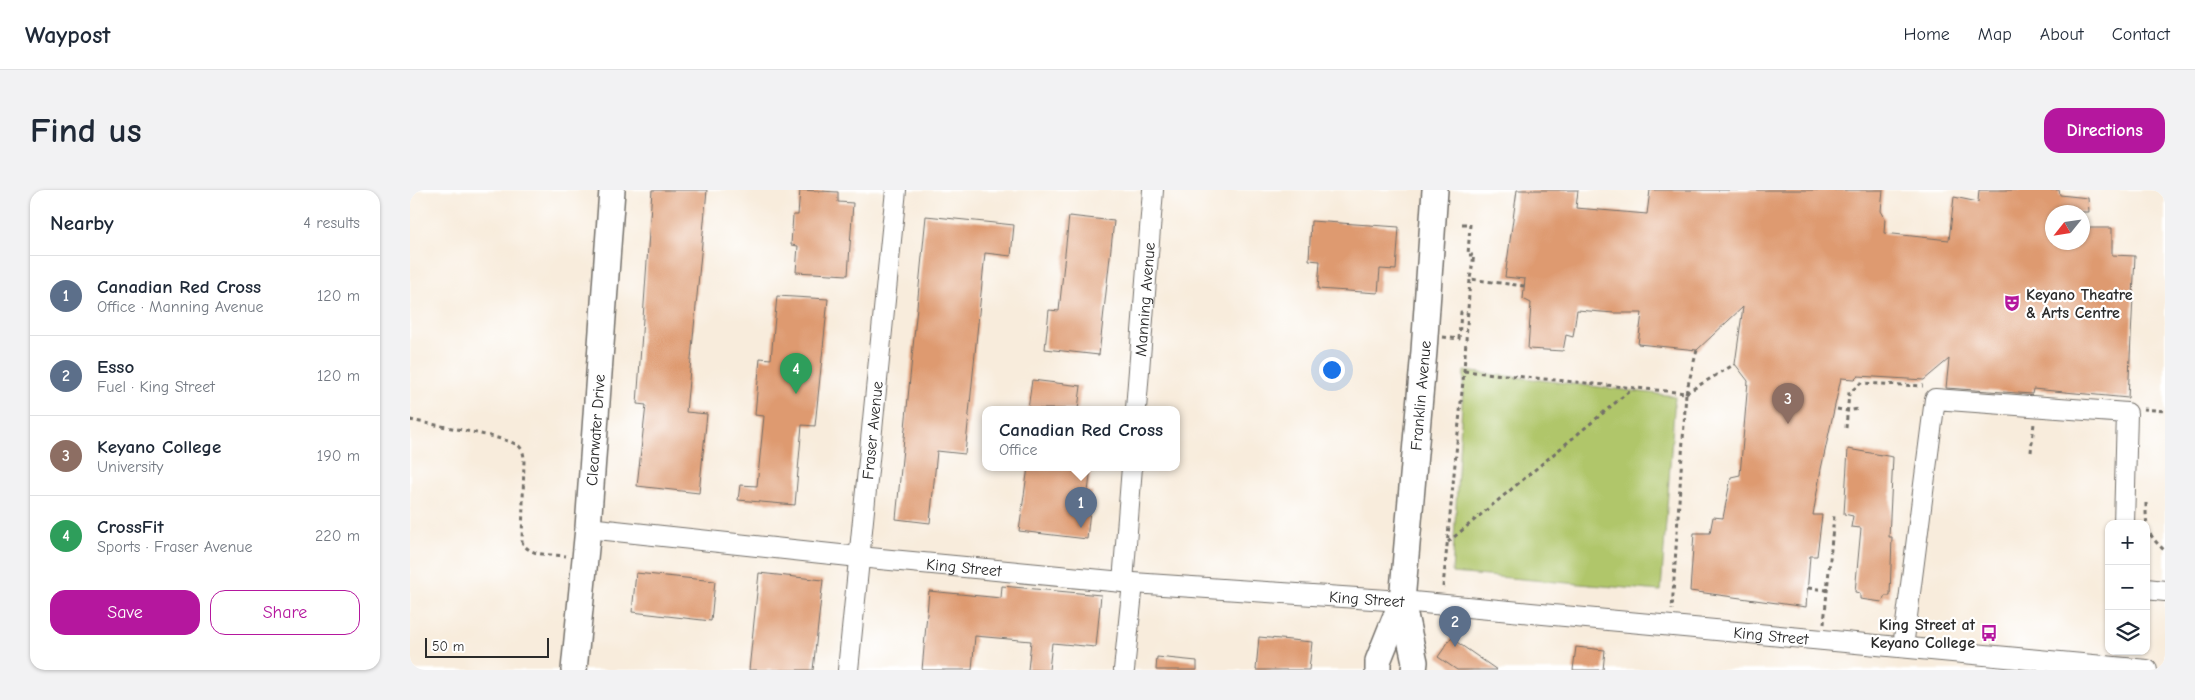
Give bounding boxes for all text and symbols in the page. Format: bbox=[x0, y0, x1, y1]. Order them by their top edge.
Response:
text: Waypost bbox=[25, 21, 110, 49]
text: Home bbox=[1903, 24, 1950, 45]
text: Map bbox=[1978, 24, 2012, 45]
text: About bbox=[2040, 24, 2084, 45]
text: Contact bbox=[2112, 24, 2170, 45]
button: Directions bbox=[2044, 108, 2165, 153]
text: Find us bbox=[30, 110, 142, 151]
north arrow bbox=[2045, 205, 2090, 250]
text: Nearby bbox=[50, 211, 114, 235]
text: 4 results bbox=[303, 214, 360, 232]
street label: Manning Avenue bbox=[1132, 242, 1159, 357]
text: Canadian Red Cross bbox=[97, 276, 261, 298]
place label: Keyano Theatre & Arts Centre bbox=[2026, 286, 2133, 322]
text: 1 bbox=[63, 287, 69, 305]
text: 120 m bbox=[317, 287, 360, 305]
theatre icon: Keyano Theatre & Arts Centre bbox=[2002, 293, 2022, 313]
text: Office · Manning Avenue bbox=[97, 298, 263, 316]
street label: Franklin Avenue bbox=[1407, 340, 1435, 451]
pin: 4 bbox=[780, 353, 812, 394]
text: Esso bbox=[97, 356, 134, 378]
your location bbox=[1319, 357, 1345, 383]
text: 2 bbox=[62, 367, 70, 385]
text: 120 m bbox=[317, 367, 360, 385]
street label: Clearwater Drive bbox=[583, 374, 609, 486]
text: Fuel · King Street bbox=[97, 378, 215, 396]
street label: Fraser Avenue bbox=[859, 380, 887, 480]
pin: 3 bbox=[1772, 383, 1804, 424]
popup bbox=[982, 406, 1180, 471]
text: Canadian Red Cross bbox=[999, 419, 1163, 441]
text: Keyano College bbox=[97, 436, 221, 458]
text: Office bbox=[999, 441, 1037, 459]
text: 3 bbox=[62, 447, 70, 465]
text: 190 m bbox=[317, 447, 360, 465]
text: University bbox=[97, 458, 163, 476]
pin: 1 bbox=[1065, 487, 1097, 528]
text: CrossFit bbox=[97, 516, 164, 538]
map controls bbox=[2105, 520, 2150, 655]
button: + bbox=[2105, 520, 2150, 565]
text: 4 bbox=[62, 527, 70, 545]
text: 220 m bbox=[315, 527, 360, 545]
text: Sports · Fraser Avenue bbox=[97, 538, 252, 556]
street label: King Street bbox=[925, 555, 1003, 581]
button: − bbox=[2105, 565, 2150, 610]
street label: King Street bbox=[1328, 588, 1405, 611]
button: Save bbox=[50, 590, 200, 635]
button: Share bbox=[210, 590, 360, 635]
pin: 2 bbox=[1439, 606, 1471, 647]
button: layers bbox=[2105, 610, 2150, 655]
place label: King Street at Keyano College bbox=[1870, 616, 1976, 652]
bus stop icon: King Street at Keyano College bbox=[1979, 623, 1999, 643]
street label: King Street bbox=[1733, 624, 1810, 649]
scale bar bbox=[425, 635, 549, 658]
text: 50 m bbox=[432, 638, 464, 655]

